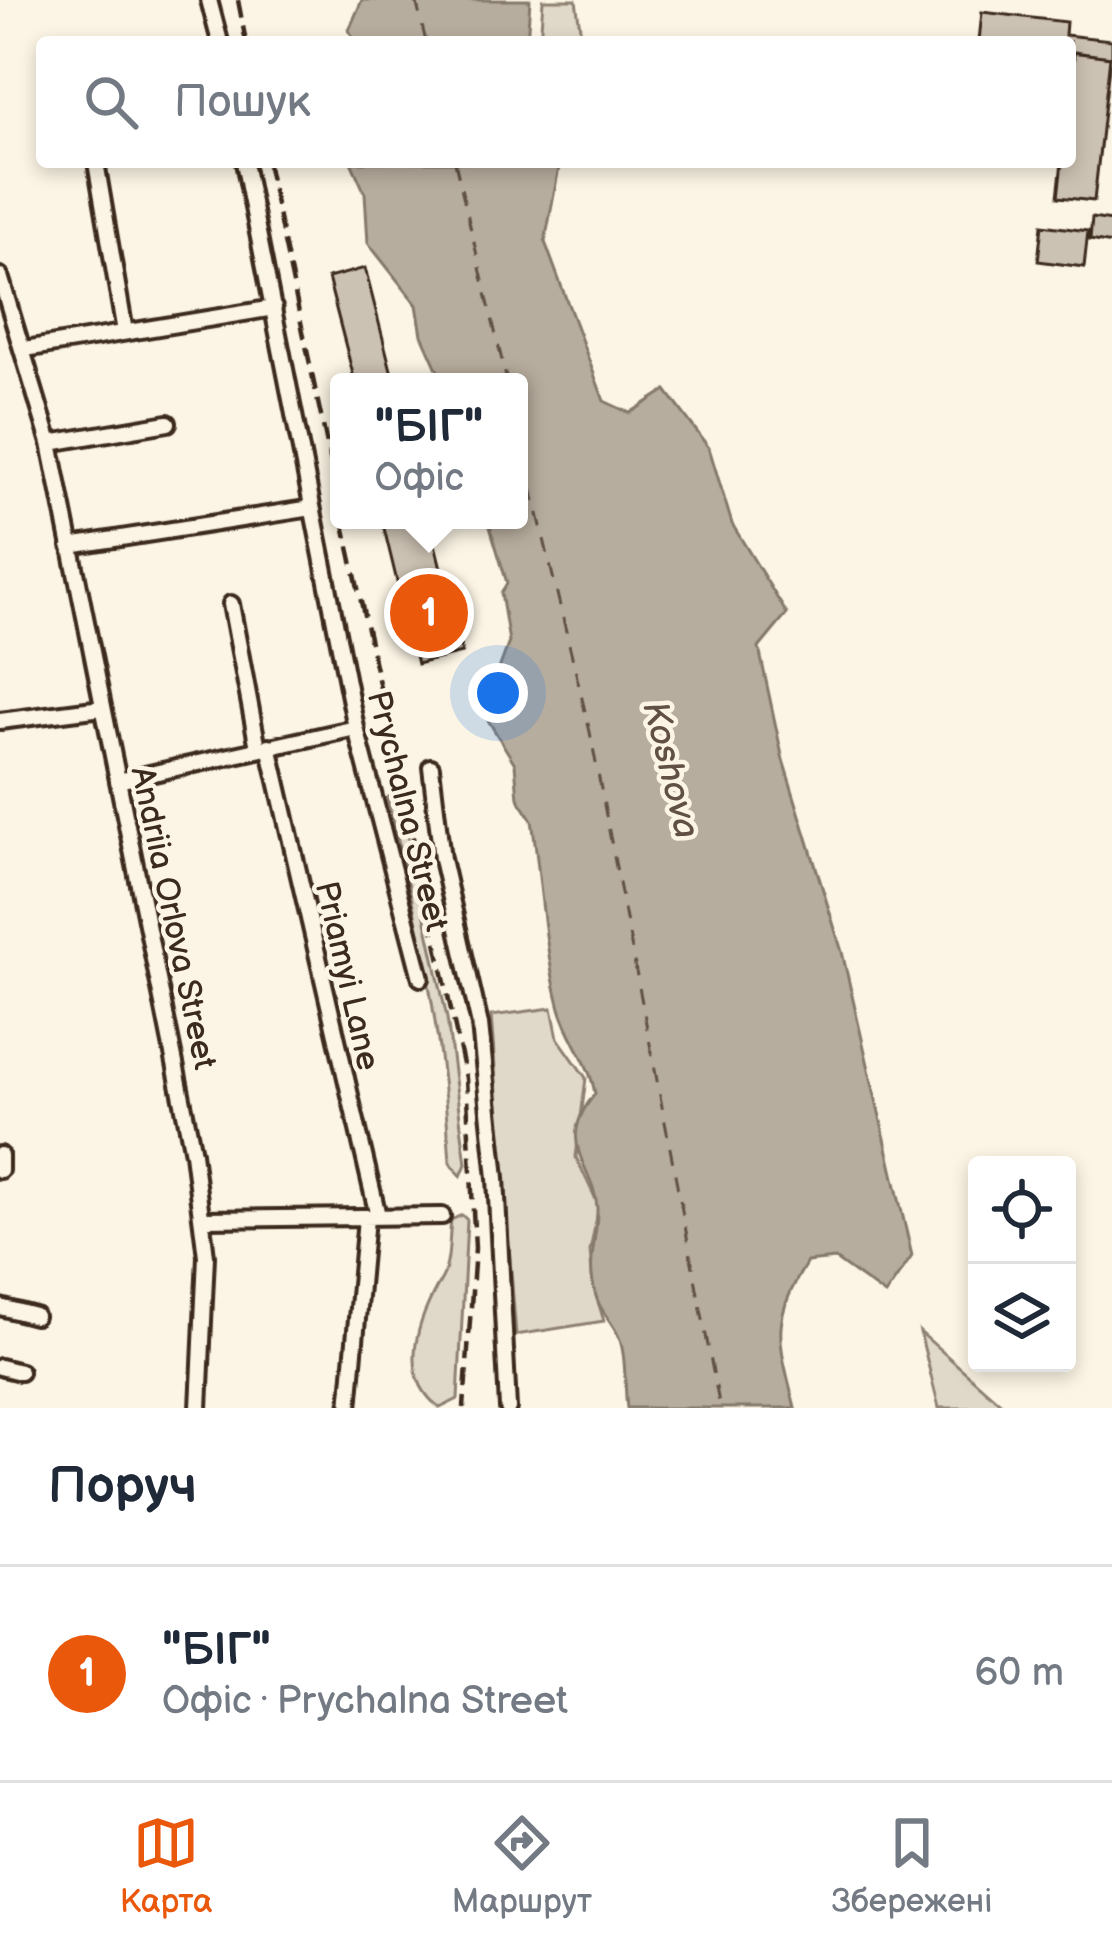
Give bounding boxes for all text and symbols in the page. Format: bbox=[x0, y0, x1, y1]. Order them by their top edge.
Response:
search box bbox=[36, 36, 1076, 168]
icon: search bbox=[78, 69, 144, 135]
text: Пошук bbox=[174, 75, 311, 130]
popup bbox=[330, 373, 528, 529]
text: "БІГ" bbox=[375, 400, 483, 455]
text: Офіс bbox=[375, 455, 464, 502]
pin: 1 bbox=[390, 568, 468, 658]
your location bbox=[468, 663, 528, 723]
street label: Prychalna Street bbox=[358, 687, 456, 935]
water label: Koshova bbox=[632, 697, 708, 843]
street label: Andriia Orlova Street bbox=[121, 763, 225, 1073]
street label: Priamyi Lane bbox=[306, 878, 388, 1074]
map controls bbox=[968, 1156, 1076, 1372]
button: locate bbox=[968, 1156, 1076, 1264]
button: layers bbox=[968, 1264, 1076, 1372]
text: Поруч bbox=[48, 1456, 197, 1517]
text: "БІГ" bbox=[162, 1623, 271, 1678]
text: 1 bbox=[79, 1650, 95, 1697]
text: 60 m bbox=[974, 1650, 1064, 1697]
text: Офіс · Prychalna Street bbox=[162, 1678, 568, 1725]
tab: Карта bbox=[120, 1810, 213, 1922]
tab: Маршрут bbox=[452, 1810, 592, 1922]
tab: Збережені bbox=[831, 1810, 992, 1922]

